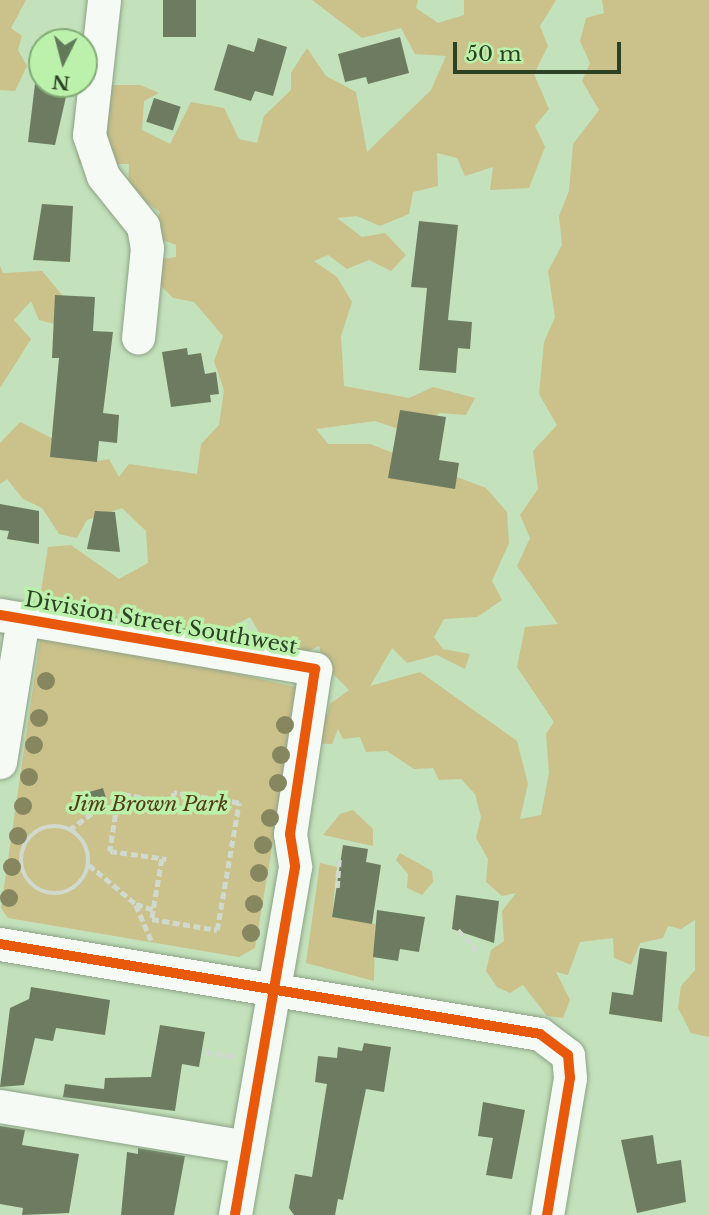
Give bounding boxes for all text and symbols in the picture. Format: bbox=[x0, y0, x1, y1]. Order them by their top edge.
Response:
north arrow bbox=[28, 28, 98, 98]
scale bar bbox=[457, 28, 625, 72]
text: 50 m bbox=[466, 41, 521, 67]
text: N bbox=[51, 70, 71, 95]
street label: Division Street Southwest bbox=[23, 587, 299, 659]
park label: Jim Brown Park bbox=[69, 791, 229, 817]

